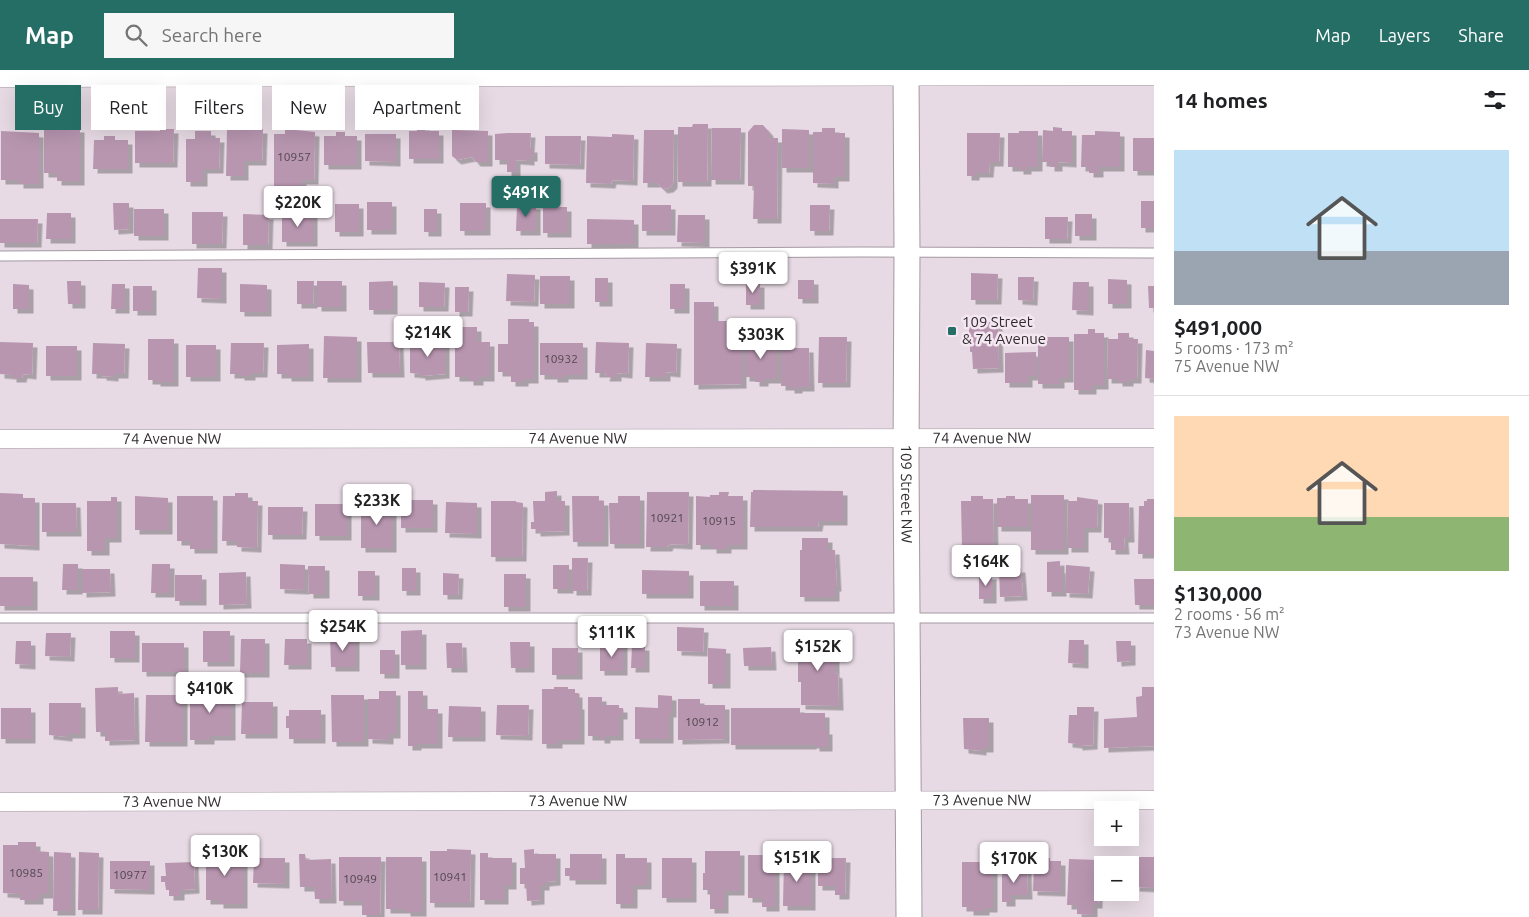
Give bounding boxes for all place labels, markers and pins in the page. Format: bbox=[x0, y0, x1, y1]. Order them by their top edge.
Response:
pin: $491K bbox=[491, 176, 561, 218]
pin: $220K bbox=[263, 186, 333, 228]
pin: $391K bbox=[718, 252, 788, 294]
place label: 109 Street & 74 Avenue bbox=[962, 313, 1046, 347]
pin: $214K bbox=[393, 316, 463, 358]
pin: $303K bbox=[726, 318, 796, 360]
marker: 109 Street & 74 Avenue bbox=[946, 325, 958, 337]
pin: $233K bbox=[342, 484, 412, 526]
pin: $164K bbox=[951, 544, 1021, 587]
pin: $254K bbox=[308, 610, 378, 652]
pin: $111K bbox=[577, 616, 647, 658]
pin: $152K bbox=[783, 630, 853, 672]
pin: $410K bbox=[175, 672, 245, 714]
pin: $130K bbox=[190, 834, 260, 877]
pin: $151K bbox=[762, 840, 832, 883]
pin: $170K bbox=[979, 842, 1049, 884]

